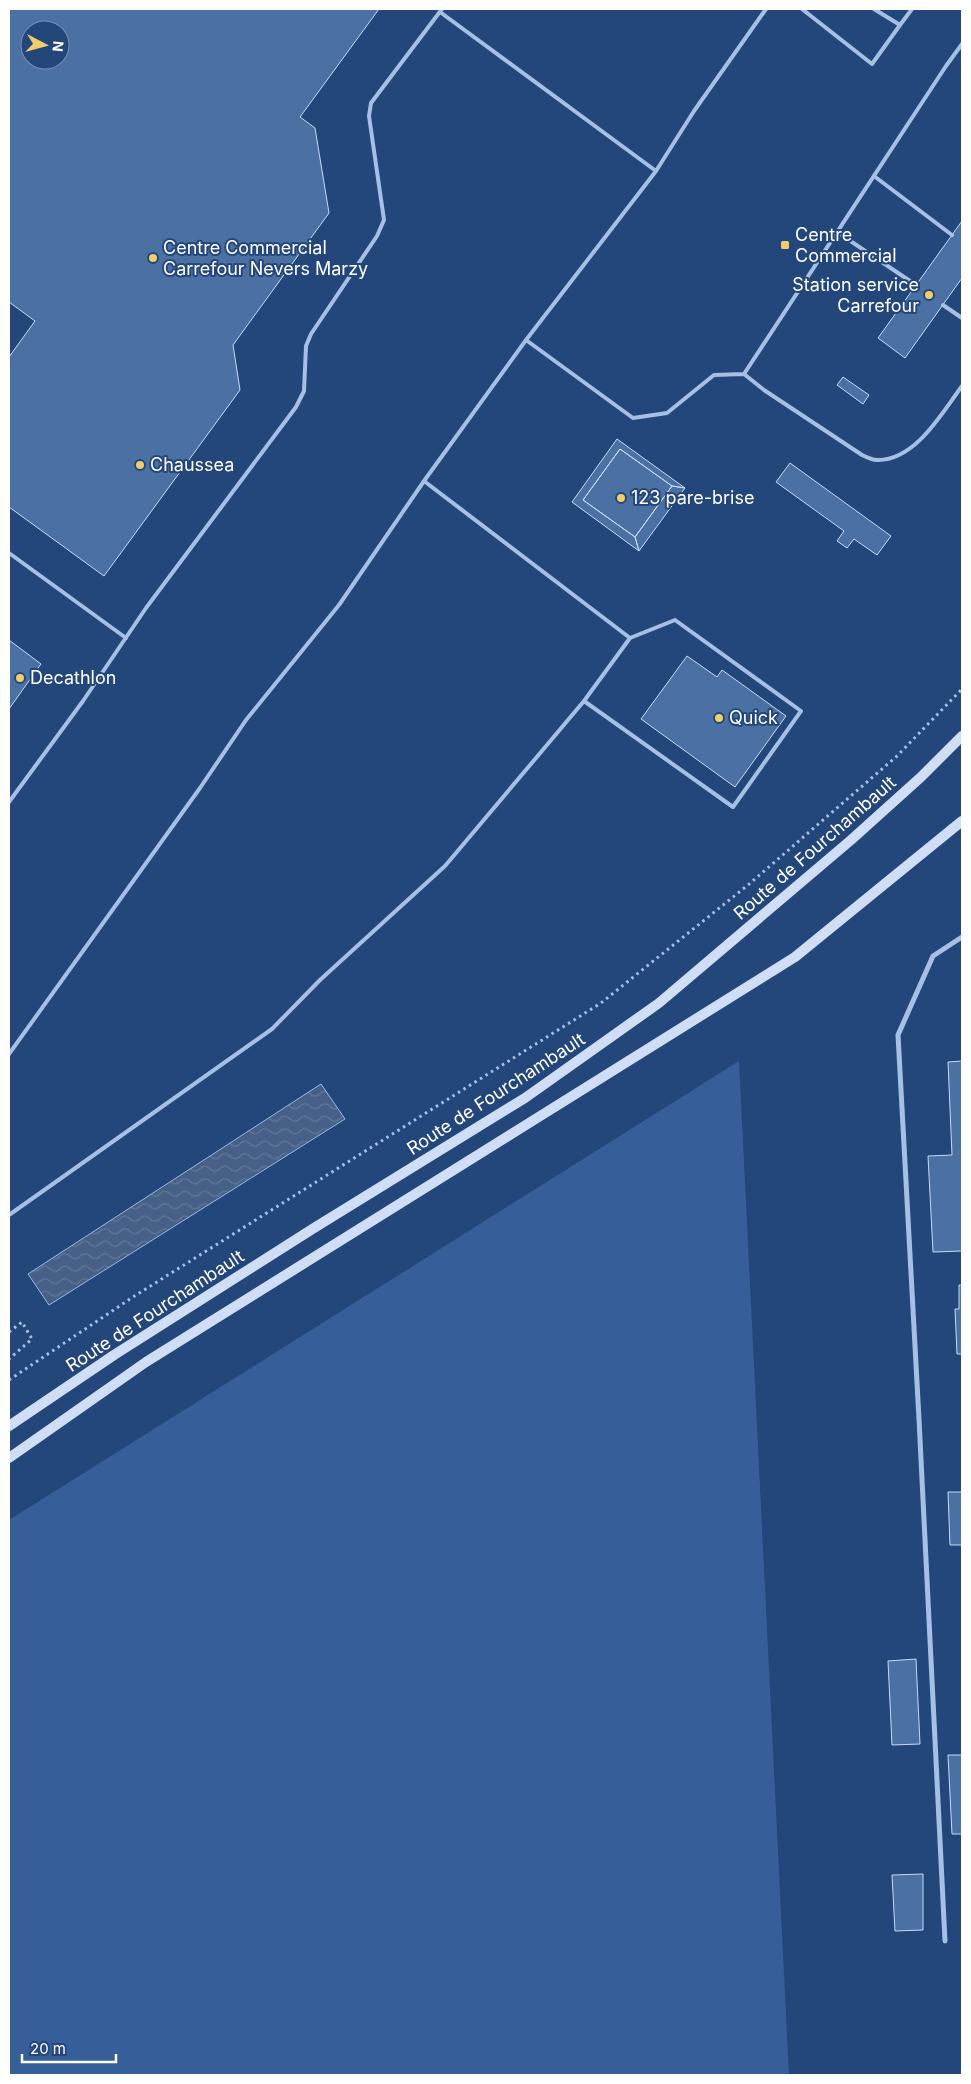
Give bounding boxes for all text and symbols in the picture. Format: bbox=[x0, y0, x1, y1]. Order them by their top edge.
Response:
north arrow bbox=[20, 20, 70, 70]
text: N bbox=[49, 40, 67, 53]
place label: Centre Commercial bbox=[795, 224, 897, 266]
place label: Centre Commercial Carrefour Nevers Marzy bbox=[163, 237, 368, 279]
marker: Centre Commercial bbox=[779, 239, 791, 251]
marker: Centre Commercial Carrefour Nevers Marzy bbox=[147, 252, 159, 264]
place label: Station service Carrefour bbox=[792, 274, 919, 316]
marker: Station service Carrefour bbox=[923, 289, 935, 301]
place label: Chaussea bbox=[150, 454, 234, 475]
marker: Chaussea bbox=[134, 459, 146, 471]
place label: 123 pare-brise bbox=[631, 487, 754, 508]
marker: 123 pare-brise bbox=[615, 492, 627, 504]
place label: Decathlon bbox=[30, 667, 116, 688]
marker: Decathlon bbox=[14, 672, 26, 684]
place label: Quick bbox=[729, 707, 778, 728]
marker: Quick bbox=[713, 712, 725, 724]
street label: Route de Fourchambault bbox=[729, 771, 900, 924]
street label: Route de Fourchambault bbox=[403, 1028, 589, 1159]
street label: Route de Fourchambault bbox=[62, 1245, 248, 1376]
scale bar bbox=[22, 2032, 116, 2064]
text: 20 m bbox=[30, 2039, 66, 2058]

